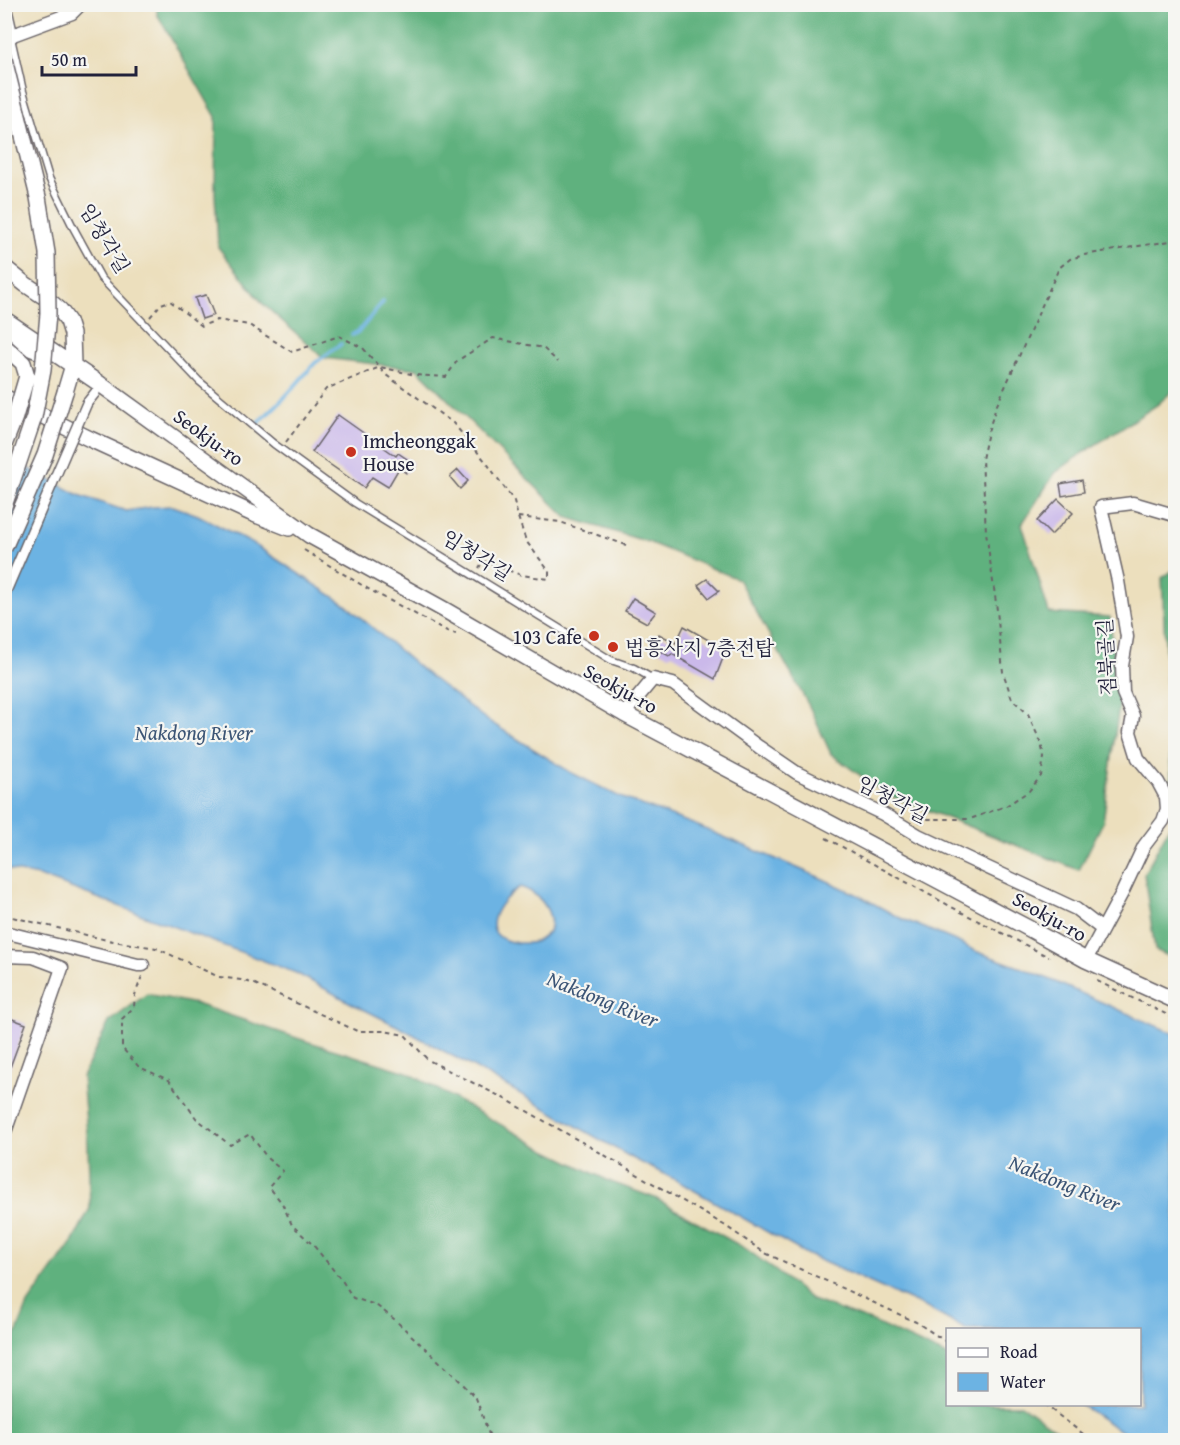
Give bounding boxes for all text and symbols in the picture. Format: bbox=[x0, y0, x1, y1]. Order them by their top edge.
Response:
scale bar bbox=[42, 39, 136, 77]
text: 50 m bbox=[51, 46, 87, 73]
street label: 임청각길 bbox=[73, 197, 137, 279]
street label: Seokju-ro bbox=[168, 402, 250, 472]
place label: Imcheonggak House bbox=[363, 426, 476, 478]
marker: Imcheonggak House bbox=[344, 445, 358, 459]
street label: 임청각길 bbox=[437, 522, 517, 588]
street label: 점북골길 bbox=[1089, 618, 1123, 696]
place label: 103 Cafe bbox=[513, 622, 582, 651]
marker: 103 Cafe bbox=[587, 629, 601, 643]
place label: 법흥사지 7층전탑 bbox=[625, 633, 775, 662]
marker: 법흥사지 7층전탑 bbox=[606, 640, 620, 654]
street label: Seokju-ro bbox=[579, 656, 663, 720]
water label: Nakdong River bbox=[134, 717, 254, 748]
street label: 임청각길 bbox=[852, 768, 934, 830]
street label: Seokju-ro bbox=[1008, 884, 1092, 948]
water label: Nakdong River bbox=[542, 962, 665, 1036]
water label: Nakdong River bbox=[1004, 1146, 1127, 1220]
legend bbox=[946, 1328, 1141, 1406]
text: Road bbox=[1000, 1338, 1038, 1365]
text: Water bbox=[1000, 1368, 1046, 1395]

